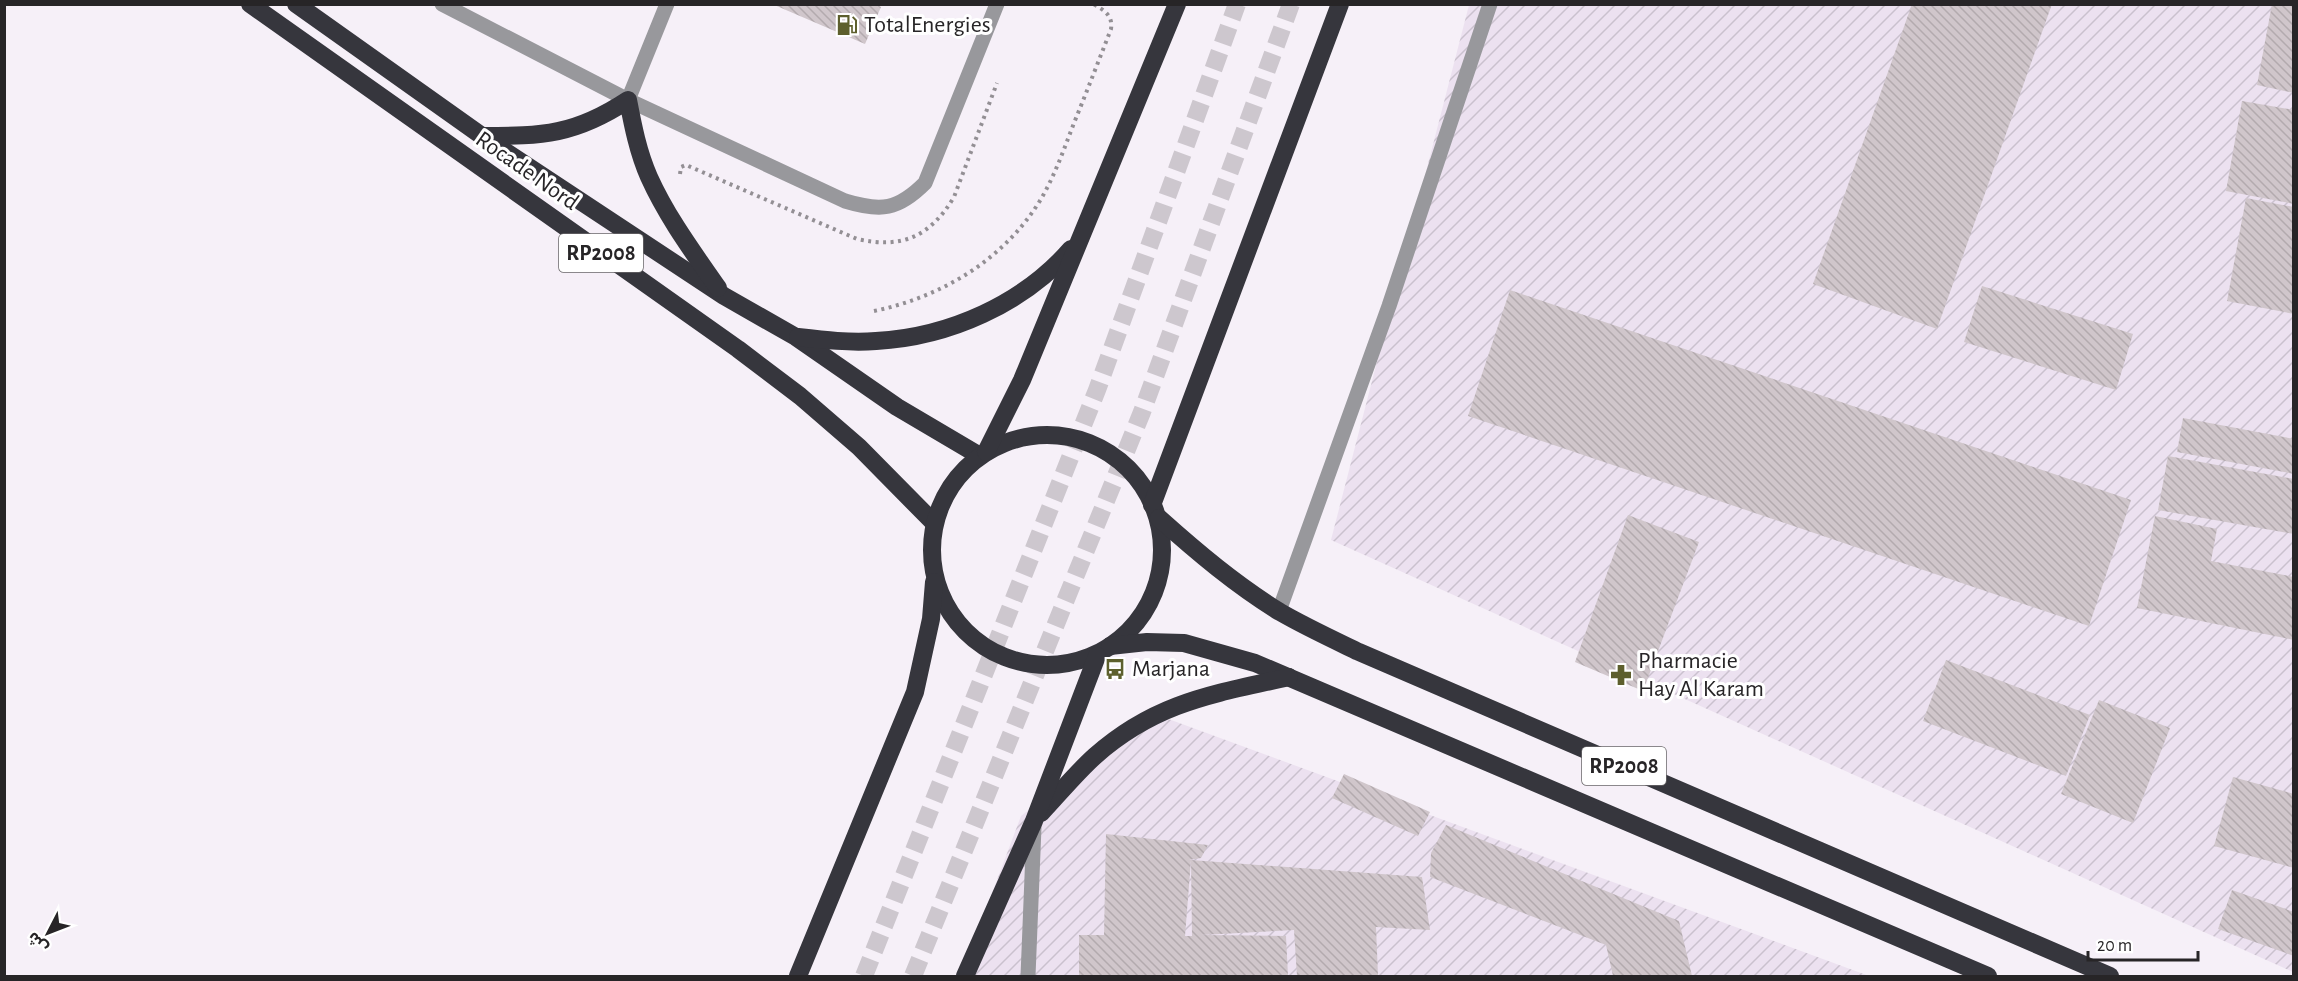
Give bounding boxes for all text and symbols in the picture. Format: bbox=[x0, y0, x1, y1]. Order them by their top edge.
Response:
fuel station icon: TotalEnergies bbox=[835, 13, 859, 37]
place label: TotalEnergies bbox=[864, 13, 991, 37]
street label: Rocade Nord bbox=[471, 127, 583, 215]
road number: RP2008 bbox=[559, 234, 643, 272]
place label: Pharmacie Hay Al Karam bbox=[1638, 649, 1764, 701]
bus stop icon: Marjana bbox=[1103, 657, 1127, 681]
place label: Marjana bbox=[1132, 657, 1210, 681]
pharmacy icon: Pharmacie Hay Al Karam bbox=[1609, 663, 1633, 687]
road number: RP2008 bbox=[1582, 747, 1666, 785]
north arrow bbox=[18, 903, 78, 963]
scale bar bbox=[2088, 924, 2198, 962]
text: ش bbox=[24, 928, 52, 956]
text: 20 m bbox=[2097, 937, 2132, 955]

